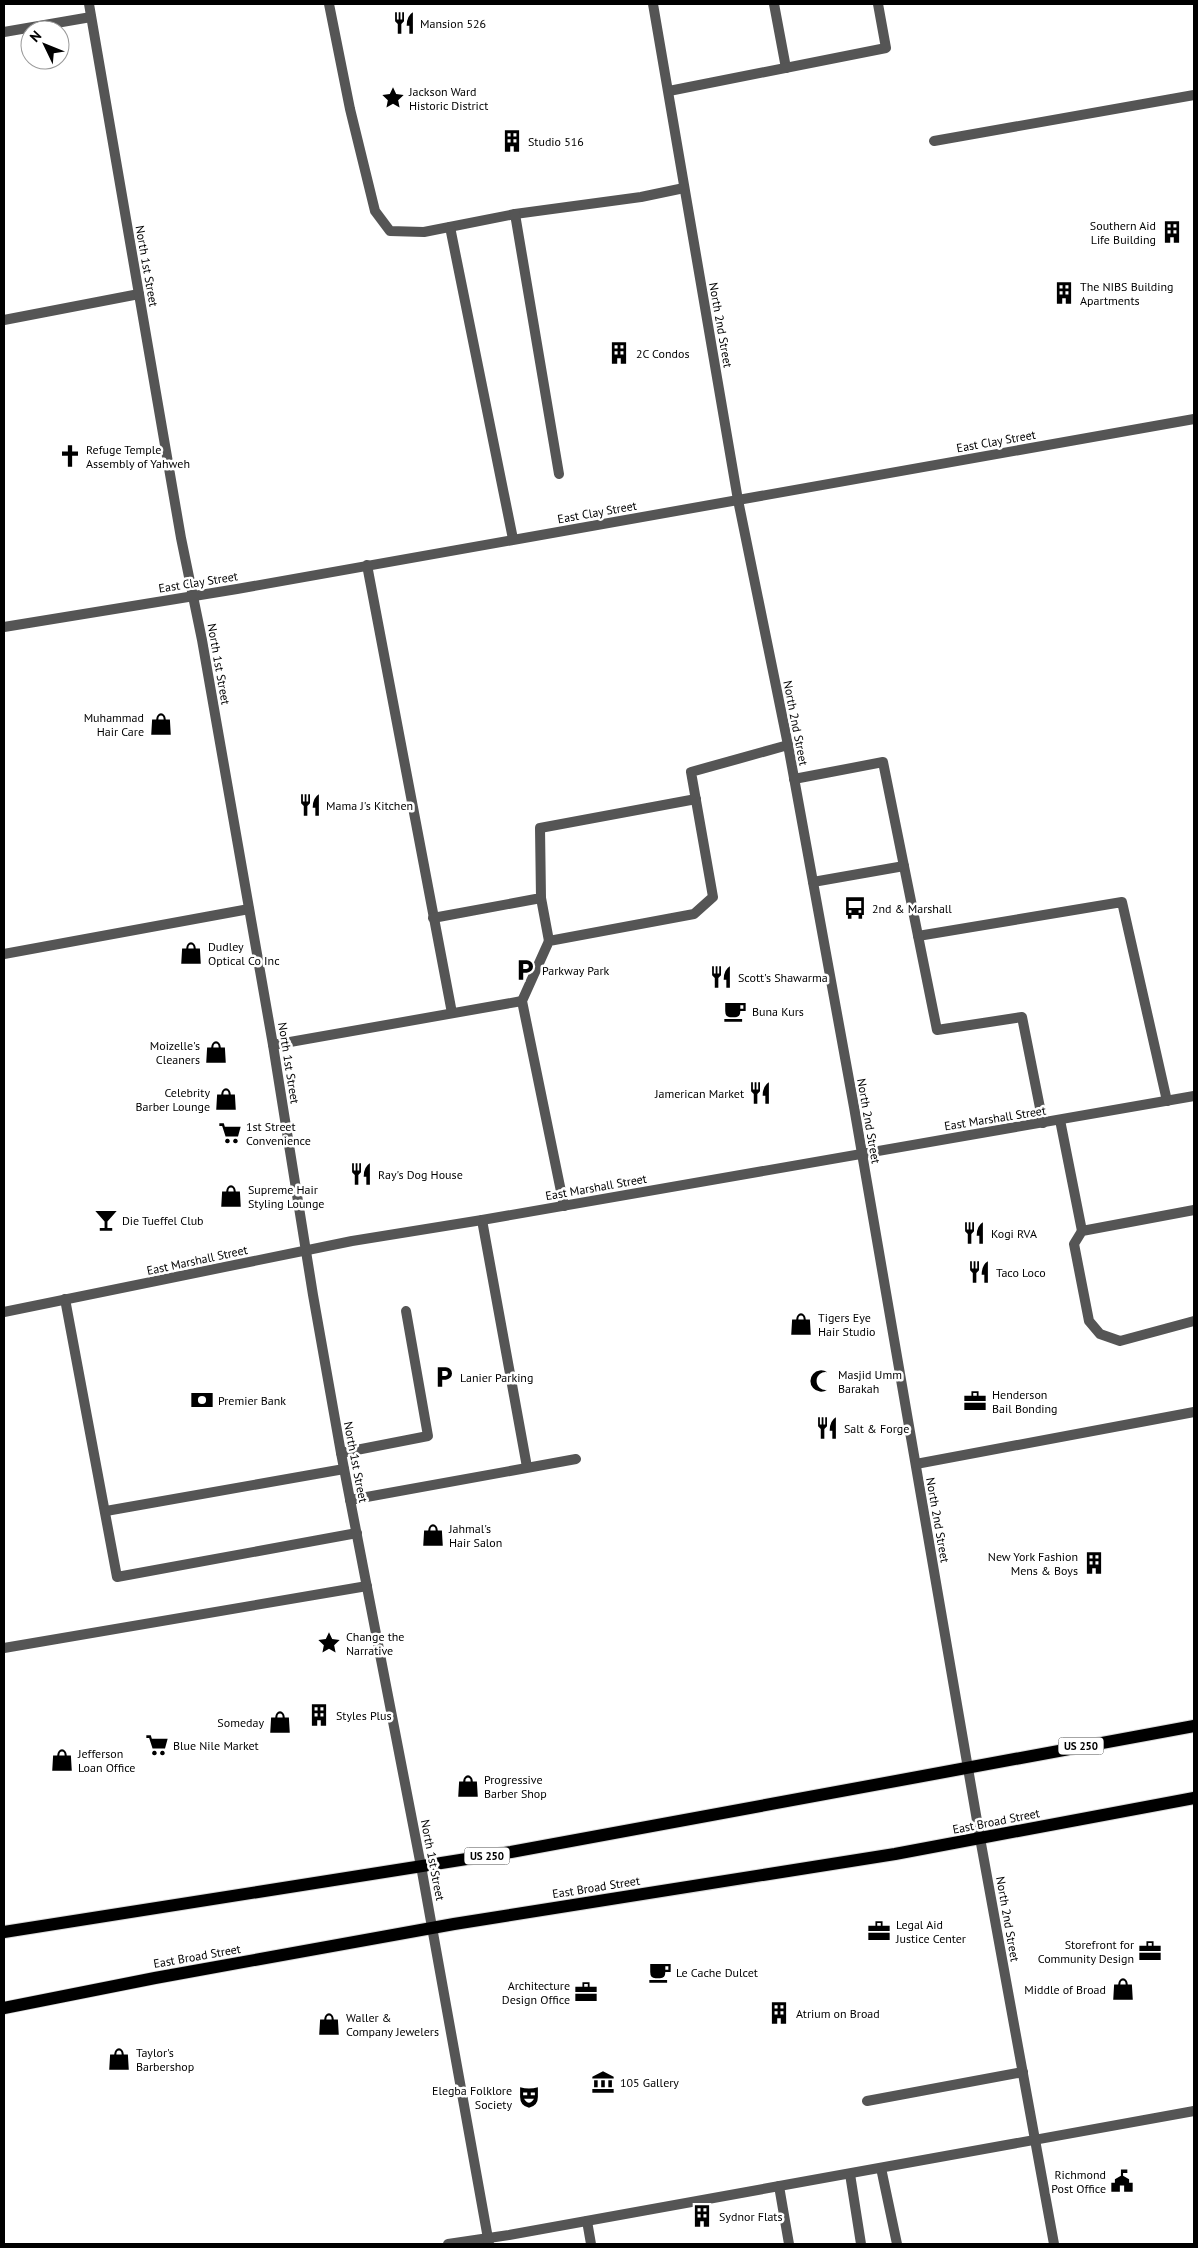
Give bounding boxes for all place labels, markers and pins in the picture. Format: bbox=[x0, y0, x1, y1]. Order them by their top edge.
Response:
restaurant icon: Mansion 526 bbox=[391, 10, 417, 36]
place label: Mansion 526 bbox=[420, 16, 486, 31]
place label: Jackson Ward Historic District bbox=[408, 84, 488, 113]
place icon: Jackson Ward Historic District bbox=[380, 85, 406, 111]
building icon: Studio 516 bbox=[499, 128, 525, 154]
place label: Studio 516 bbox=[528, 134, 584, 149]
place label: Southern Aid Life Building bbox=[1090, 218, 1156, 247]
building icon: Southern Aid Life Building bbox=[1159, 219, 1185, 245]
place label: The NIBS Building Apartments bbox=[1080, 279, 1174, 308]
building icon: The NIBS Building Apartments bbox=[1051, 280, 1077, 306]
building icon: 2C Condos bbox=[606, 340, 632, 366]
place label: 2C Condos bbox=[636, 346, 690, 361]
place label: Refuge Temple Assembly of Yahweh bbox=[86, 442, 190, 471]
church icon: Refuge Temple Assembly of Yahweh bbox=[57, 443, 83, 469]
place label: Muhammad Hair Care bbox=[84, 710, 144, 739]
shop icon: Muhammad Hair Care bbox=[148, 711, 174, 737]
restaurant icon: Mama J's Kitchen bbox=[297, 792, 323, 818]
place label: Mama J's Kitchen bbox=[326, 798, 413, 813]
bus stop icon: 2nd & Marshall bbox=[842, 895, 868, 921]
place label: 2nd & Marshall bbox=[872, 901, 952, 916]
place label: Dudley Optical Co Inc bbox=[208, 939, 280, 968]
shop icon: Dudley Optical Co Inc bbox=[178, 940, 204, 966]
parking icon: Parkway Park bbox=[512, 957, 538, 983]
place label: Parkway Park bbox=[542, 963, 610, 978]
restaurant icon: Scott's Shawarma bbox=[708, 964, 734, 990]
place label: Scott's Shawarma bbox=[738, 970, 828, 985]
cafe icon: Buna Kurs bbox=[722, 998, 748, 1024]
place label: Buna Kurs bbox=[752, 1004, 804, 1019]
place label: Moizelle's Cleaners bbox=[150, 1038, 200, 1067]
shop icon: Moizelle's Cleaners bbox=[203, 1039, 229, 1065]
restaurant icon: Jamerican Market bbox=[747, 1080, 773, 1106]
place label: Celebrity Barber Lounge bbox=[136, 1085, 210, 1114]
shop icon: Celebrity Barber Lounge bbox=[213, 1086, 239, 1112]
place label: Jamerican Market bbox=[654, 1086, 744, 1101]
place label: 1st Street Convenience bbox=[246, 1119, 311, 1148]
supermarket icon: 1st Street Convenience bbox=[217, 1120, 243, 1146]
restaurant icon: Ray's Dog House bbox=[348, 1161, 374, 1187]
place label: Ray's Dog House bbox=[378, 1167, 463, 1182]
place label: Supreme Hair Styling Lounge bbox=[248, 1182, 324, 1211]
shop icon: Supreme Hair Styling Lounge bbox=[218, 1183, 244, 1209]
bar icon: Die Tueffel Club bbox=[93, 1207, 119, 1233]
place label: Die Tueffel Club bbox=[122, 1213, 204, 1228]
restaurant icon: Kogi RVA bbox=[961, 1220, 987, 1246]
place label: Kogi RVA bbox=[991, 1226, 1037, 1241]
restaurant icon: Taco Loco bbox=[966, 1259, 992, 1285]
place label: Taco Loco bbox=[996, 1265, 1046, 1280]
place label: Tigers Eye Hair Studio bbox=[818, 1310, 876, 1339]
shop icon: Tigers Eye Hair Studio bbox=[788, 1311, 814, 1337]
parking icon: Lanier Parking bbox=[431, 1364, 457, 1390]
place label: Masjid Umm Barakah bbox=[838, 1367, 902, 1396]
mosque icon: Masjid Umm Barakah bbox=[808, 1368, 834, 1394]
place label: Lanier Parking bbox=[460, 1370, 533, 1385]
bank icon: Premier Bank bbox=[189, 1387, 215, 1413]
place label: Henderson Bail Bonding bbox=[992, 1387, 1058, 1416]
office icon: Henderson Bail Bonding bbox=[962, 1388, 988, 1414]
place label: Premier Bank bbox=[218, 1393, 286, 1408]
restaurant icon: Salt & Forge bbox=[814, 1415, 840, 1441]
place label: Salt & Forge bbox=[844, 1421, 909, 1436]
place label: Jahmal's Hair Salon bbox=[448, 1521, 502, 1550]
shop icon: Jahmal's Hair Salon bbox=[420, 1522, 446, 1548]
place label: New York Fashion Mens & Boys bbox=[988, 1549, 1078, 1578]
building icon: New York Fashion Mens & Boys bbox=[1081, 1550, 1107, 1576]
place label: Change the Narrative bbox=[346, 1629, 404, 1658]
place icon: Change the Narrative bbox=[316, 1630, 342, 1656]
building icon: Styles Plus bbox=[306, 1702, 332, 1728]
place label: Styles Plus bbox=[336, 1708, 392, 1723]
shop icon: Someday bbox=[267, 1709, 293, 1735]
place label: Someday bbox=[217, 1715, 264, 1730]
supermarket icon: Blue Nile Market bbox=[144, 1732, 170, 1758]
place label: Blue Nile Market bbox=[173, 1738, 259, 1753]
place label: Jefferson Loan Office bbox=[77, 1746, 135, 1775]
shop icon: Jefferson Loan Office bbox=[49, 1747, 75, 1773]
place label: Progressive Barber Shop bbox=[484, 1772, 547, 1801]
shop icon: Progressive Barber Shop bbox=[455, 1773, 481, 1799]
place label: Legal Aid Justice Center bbox=[895, 1917, 966, 1946]
office icon: Legal Aid Justice Center bbox=[866, 1918, 892, 1944]
place label: Storefront for Community Design bbox=[1038, 1937, 1134, 1966]
office icon: Storefront for Community Design bbox=[1137, 1938, 1163, 1964]
cafe icon: Le Cache Dulcet bbox=[647, 1959, 673, 1985]
place label: Le Cache Dulcet bbox=[676, 1965, 758, 1980]
shop icon: Middle of Broad bbox=[1110, 1976, 1136, 2002]
place label: Architecture Design Office bbox=[502, 1978, 570, 2007]
office icon: Architecture Design Office bbox=[573, 1979, 599, 2005]
place label: Middle of Broad bbox=[1024, 1982, 1106, 1997]
building icon: Atrium on Broad bbox=[766, 2000, 792, 2026]
place label: Atrium on Broad bbox=[796, 2006, 880, 2021]
place label: Waller & Company Jewelers bbox=[346, 2010, 439, 2039]
shop icon: Waller & Company Jewelers bbox=[316, 2011, 342, 2037]
place label: Taylor's Barbershop bbox=[136, 2045, 194, 2074]
shop icon: Taylor's Barbershop bbox=[106, 2046, 132, 2072]
museum icon: 105 Gallery bbox=[590, 2069, 616, 2095]
place label: 105 Gallery bbox=[620, 2075, 679, 2090]
place label: Elegba Folklore Society bbox=[432, 2083, 512, 2112]
theatre icon: Elegba Folklore Society bbox=[516, 2084, 542, 2110]
place label: Richmond Post Office bbox=[1051, 2167, 1106, 2196]
public building icon: Richmond Post Office bbox=[1109, 2168, 1135, 2194]
building icon: Sydnor Flats bbox=[689, 2203, 715, 2229]
place label: Sydnor Flats bbox=[719, 2209, 782, 2224]

